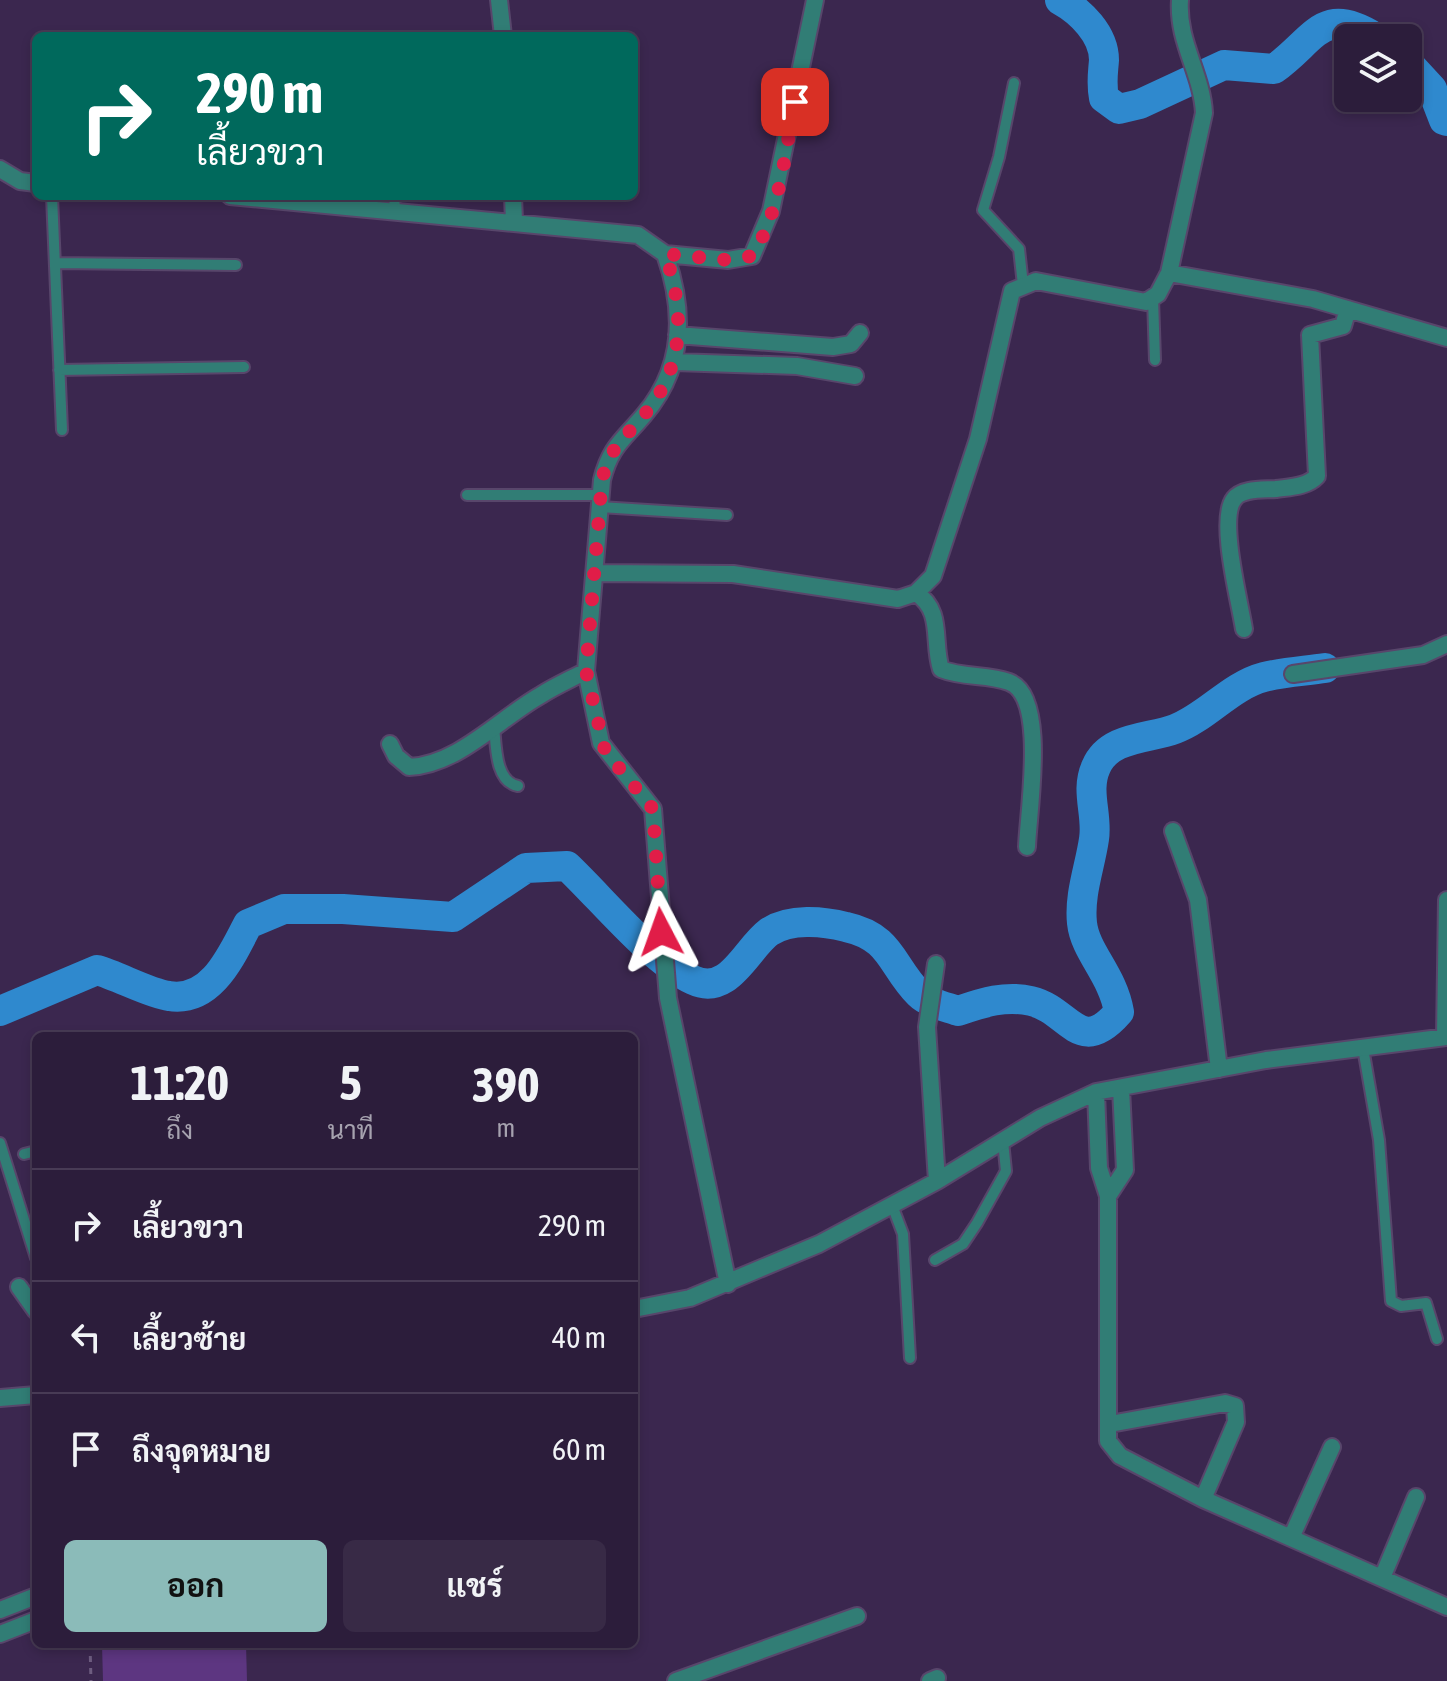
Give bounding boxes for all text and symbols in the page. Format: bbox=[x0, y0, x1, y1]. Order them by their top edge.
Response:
map controls bbox=[1334, 24, 1422, 112]
button: layers bbox=[1334, 24, 1422, 112]
text: 290 m bbox=[196, 61, 323, 125]
icon: right bbox=[64, 64, 168, 168]
pin bbox=[761, 68, 829, 136]
icon: arrive bbox=[773, 80, 817, 124]
text: เลี้ยวขวา bbox=[196, 131, 324, 173]
position arrow bbox=[619, 890, 703, 974]
text: 11:20 bbox=[130, 1055, 229, 1110]
text: 5 bbox=[339, 1055, 362, 1110]
text: 390 bbox=[472, 1057, 540, 1112]
text: m bbox=[496, 1113, 515, 1143]
text: ถึง bbox=[166, 1115, 193, 1145]
text: นาที bbox=[327, 1115, 374, 1145]
icon: right bbox=[64, 1203, 108, 1247]
text: 290 m bbox=[538, 1208, 606, 1242]
text: เลี้ยวขวา bbox=[132, 1210, 244, 1244]
icon: left bbox=[64, 1315, 108, 1359]
text: 40 m bbox=[552, 1320, 606, 1354]
text: เลี้ยวซ้าย bbox=[132, 1322, 246, 1356]
icon: arrive bbox=[64, 1427, 108, 1471]
text: 60 m bbox=[552, 1432, 606, 1466]
text: ถึงจุดหมาย bbox=[132, 1434, 271, 1468]
button: ออก bbox=[64, 1540, 327, 1632]
button: แชร์ bbox=[343, 1540, 606, 1632]

